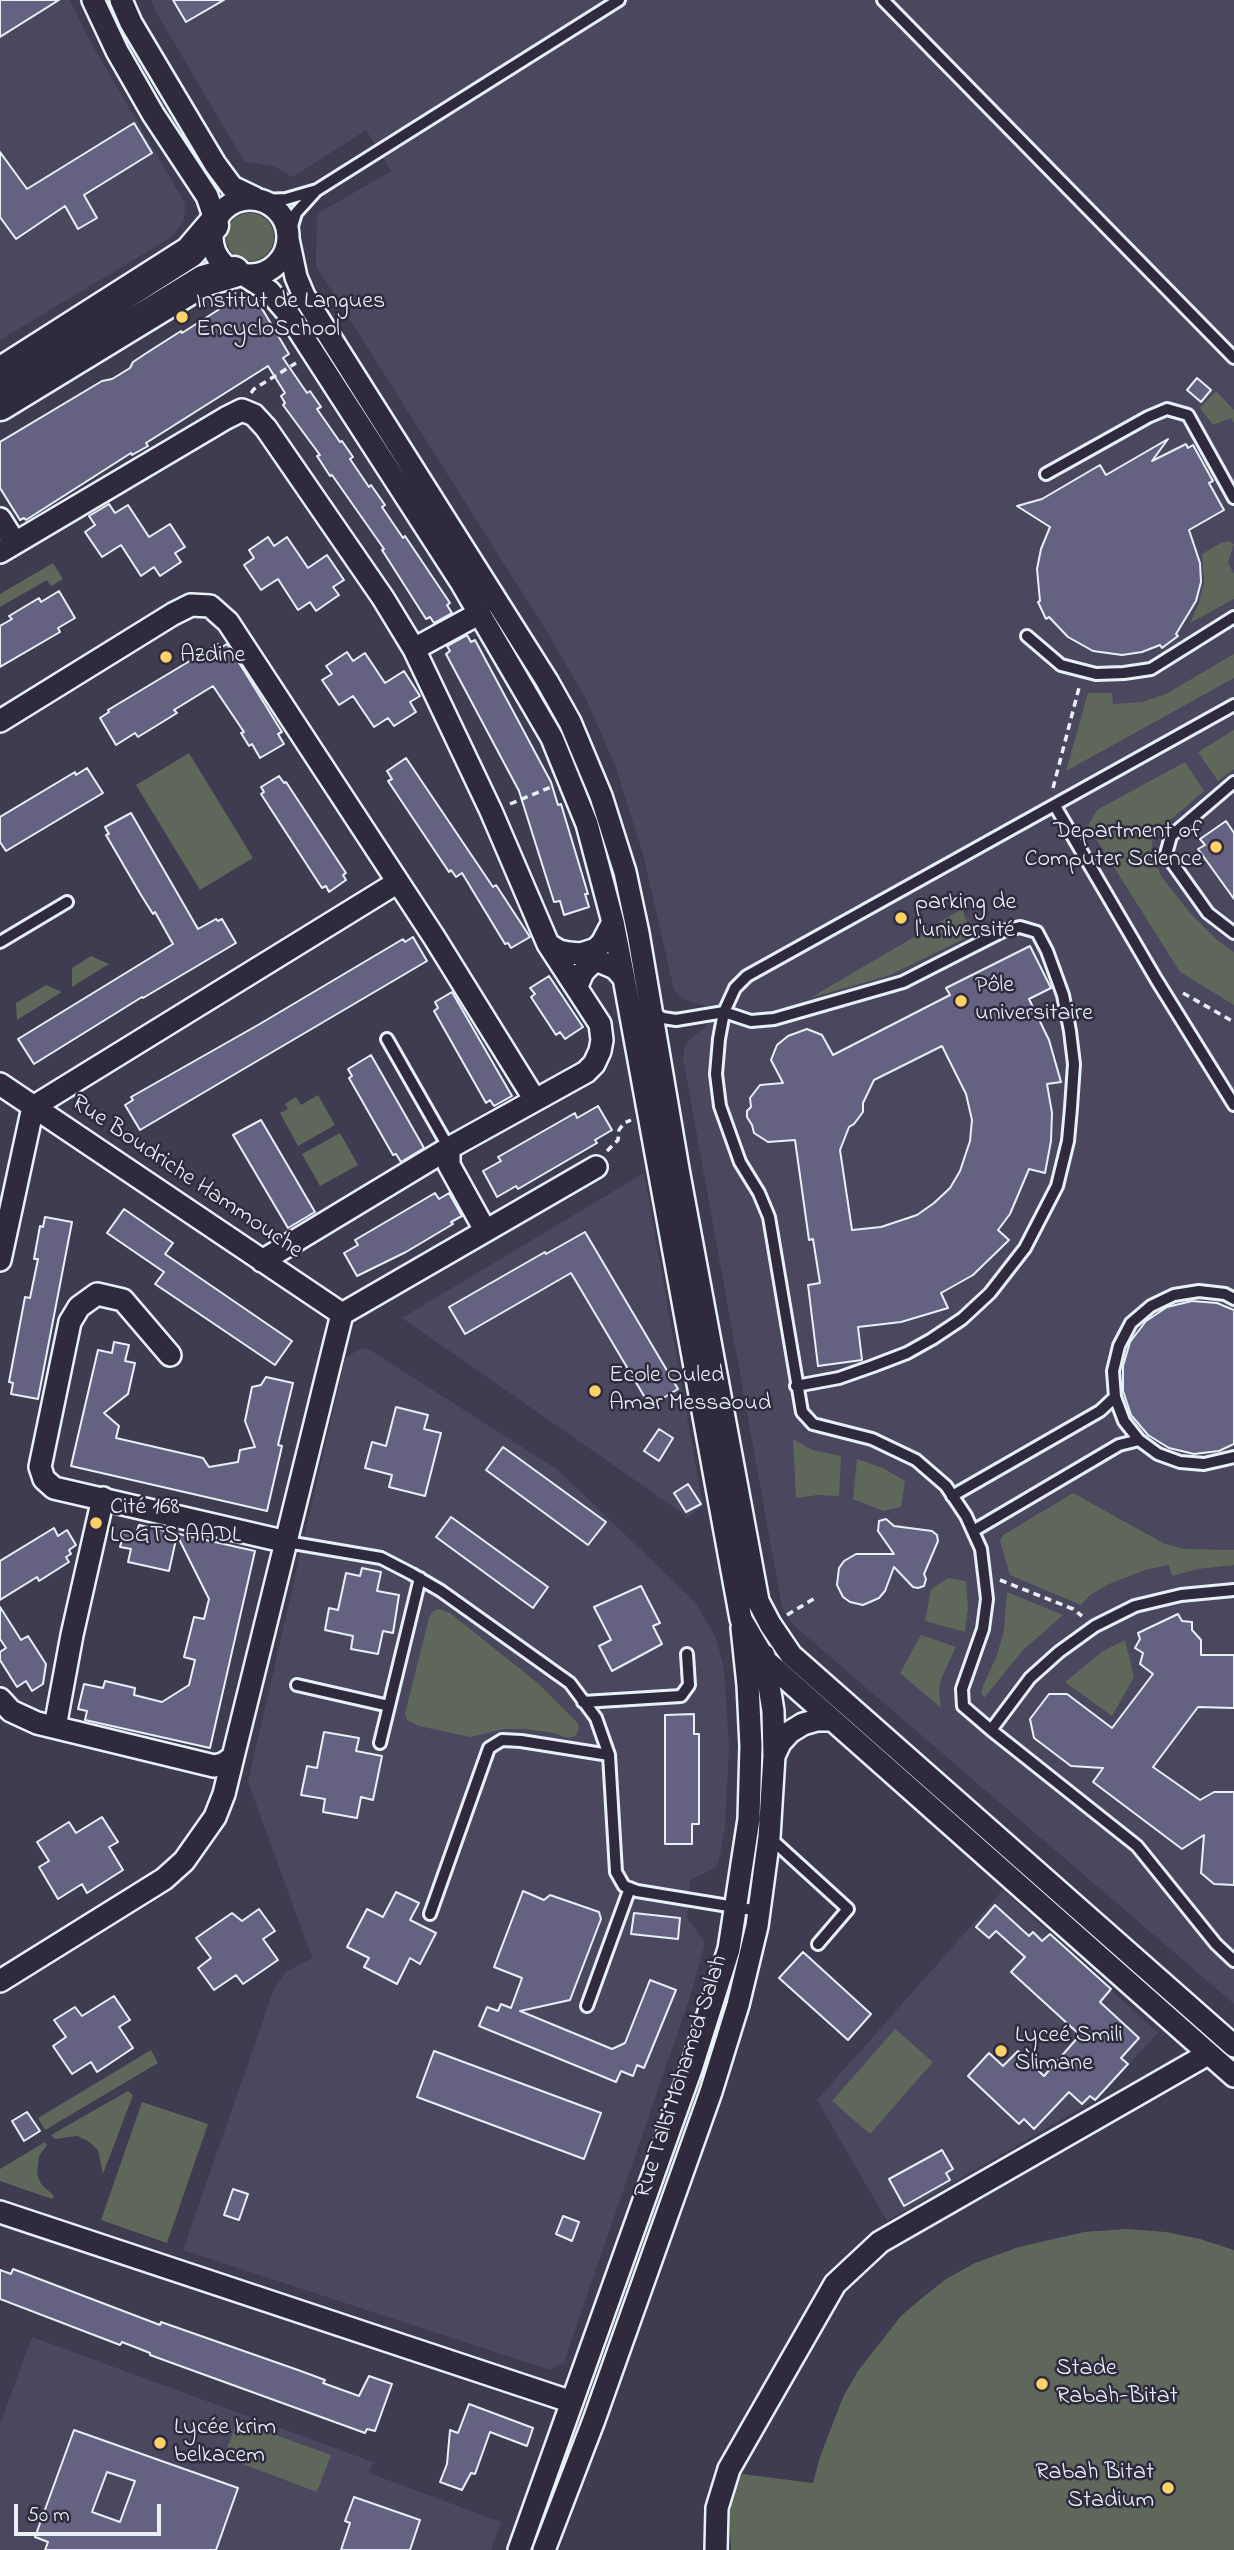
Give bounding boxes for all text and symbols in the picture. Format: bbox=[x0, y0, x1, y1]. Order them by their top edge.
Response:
place label: Institut de Langues EncycloSchool bbox=[196, 289, 385, 345]
marker: Institut de Langues EncycloSchool bbox=[174, 309, 190, 325]
place label: Azdine bbox=[180, 643, 245, 671]
marker: Azdine bbox=[158, 649, 174, 665]
place label: Department of Computer Science bbox=[1024, 819, 1202, 875]
marker: Department of Computer Science bbox=[1208, 839, 1224, 855]
place label: parking de l'université bbox=[915, 890, 1016, 946]
marker: parking de l'université bbox=[893, 910, 909, 926]
place label: Pôle universitaire bbox=[975, 973, 1093, 1029]
marker: Pôle universitaire bbox=[953, 993, 969, 1009]
street label: Rue Boudriche Hammouche bbox=[65, 1090, 307, 1266]
place label: Ecole Ouled Amar Messaoud bbox=[609, 1363, 771, 1419]
marker: Ecole Ouled Amar Messaoud bbox=[587, 1383, 603, 1399]
place label: Cité 168 LOGTS AADL bbox=[110, 1495, 241, 1551]
marker: Cité 168 LOGTS AADL bbox=[88, 1515, 104, 1531]
street label: Rue Talbi Mohamed Salah bbox=[630, 1952, 736, 2202]
place label: Lyceé Smili Slimane bbox=[1015, 2023, 1123, 2079]
marker: Lyceé Smili Slimane bbox=[993, 2043, 1009, 2059]
place label: Stade Rabah-Bitat bbox=[1056, 2356, 1178, 2412]
marker: Stade Rabah-Bitat bbox=[1034, 2376, 1050, 2392]
place label: Lycée krim belkacem bbox=[174, 2415, 276, 2471]
marker: Lycée krim belkacem bbox=[152, 2435, 168, 2451]
place label: Rabah Bitat Stadium bbox=[1035, 2460, 1154, 2516]
marker: Rabah Bitat Stadium bbox=[1160, 2480, 1176, 2496]
scale bar bbox=[18, 2490, 164, 2534]
text: 50 m bbox=[27, 2501, 70, 2531]

